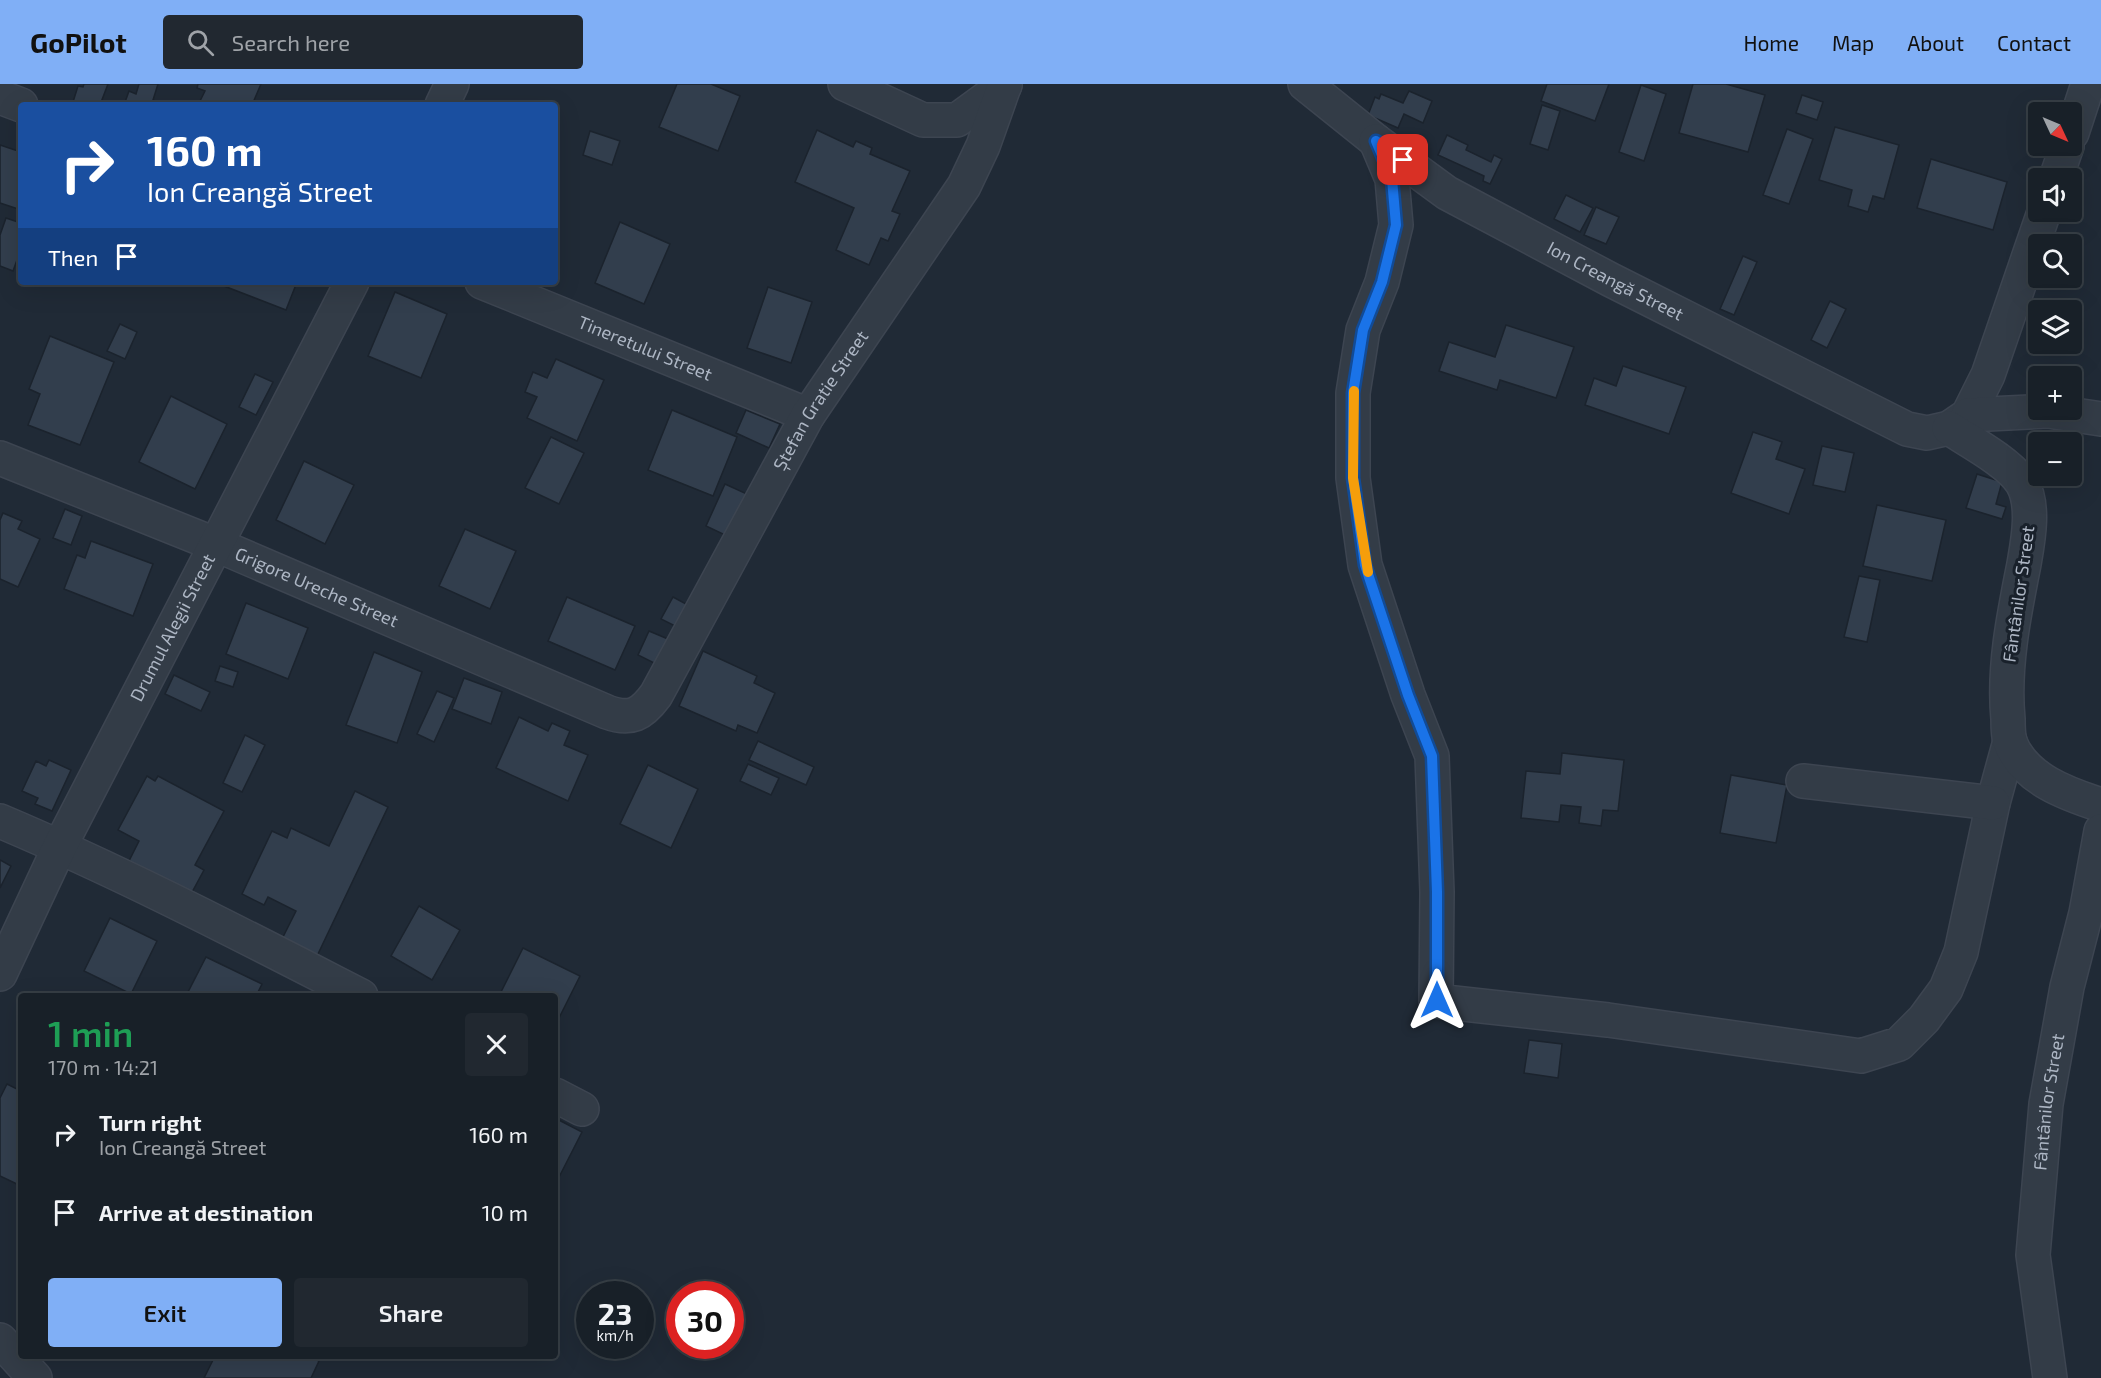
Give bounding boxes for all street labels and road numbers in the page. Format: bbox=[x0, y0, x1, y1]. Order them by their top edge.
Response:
street label: Ion Creangă Street bbox=[1544, 236, 1688, 325]
street label: Tineretului Street bbox=[575, 310, 716, 385]
street label: Ștefan Gratie Street bbox=[768, 326, 872, 474]
street label: Fântânilor Street bbox=[1998, 524, 2039, 664]
street label: Grigore Ureche Street bbox=[232, 542, 402, 631]
street label: Drumul Alegii Street bbox=[125, 550, 219, 705]
street label: Fântânilor Street bbox=[2028, 1032, 2068, 1171]

